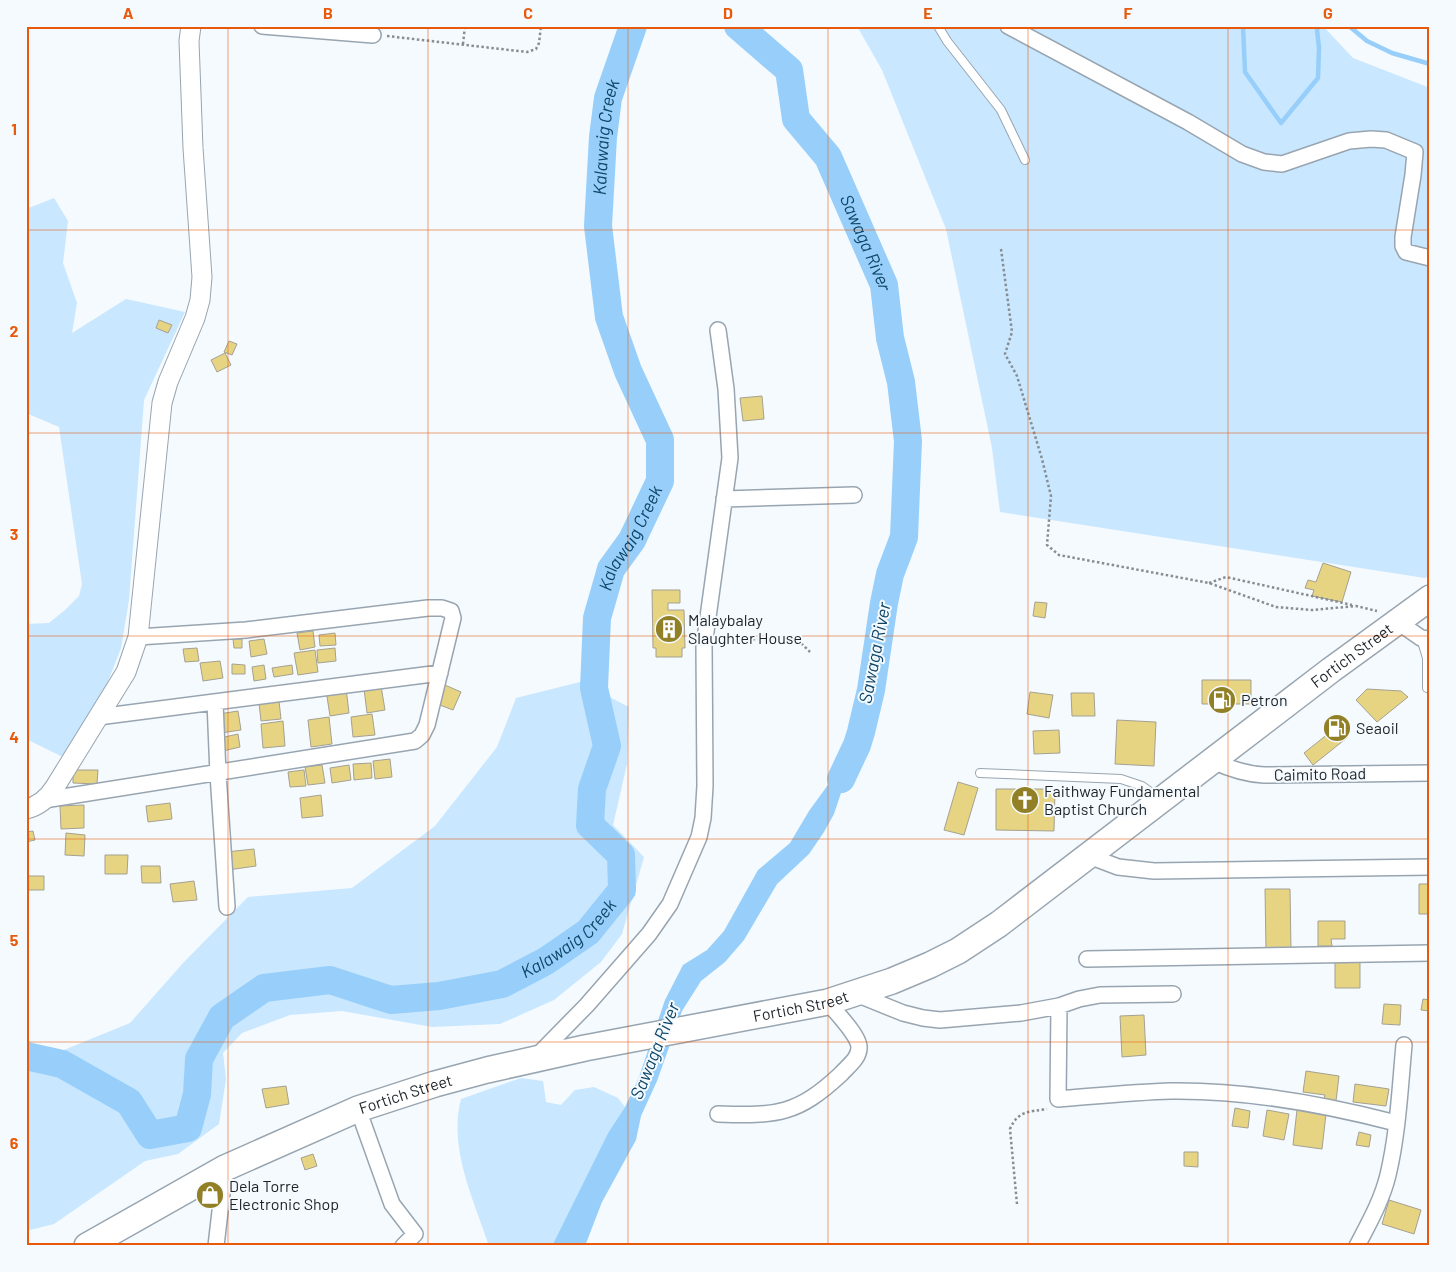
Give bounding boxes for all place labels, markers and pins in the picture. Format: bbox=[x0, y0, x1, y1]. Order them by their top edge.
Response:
place label: Malaybalay Slaughter House bbox=[688, 610, 802, 647]
building icon: Malaybalay Slaughter House bbox=[654, 614, 684, 644]
fuel station icon: Petron bbox=[1207, 685, 1237, 715]
place label: Petron bbox=[1241, 690, 1288, 709]
fuel station icon: Seaoil bbox=[1322, 713, 1352, 743]
place label: Seaoil bbox=[1356, 718, 1398, 737]
place label: Faithway Fundamental Baptist Church bbox=[1044, 781, 1200, 818]
church icon: Faithway Fundamental Baptist Church bbox=[1010, 785, 1040, 815]
place label: Dela Torre Electronic Shop bbox=[229, 1176, 339, 1213]
shop icon: Dela Torre Electronic Shop bbox=[195, 1180, 225, 1210]

